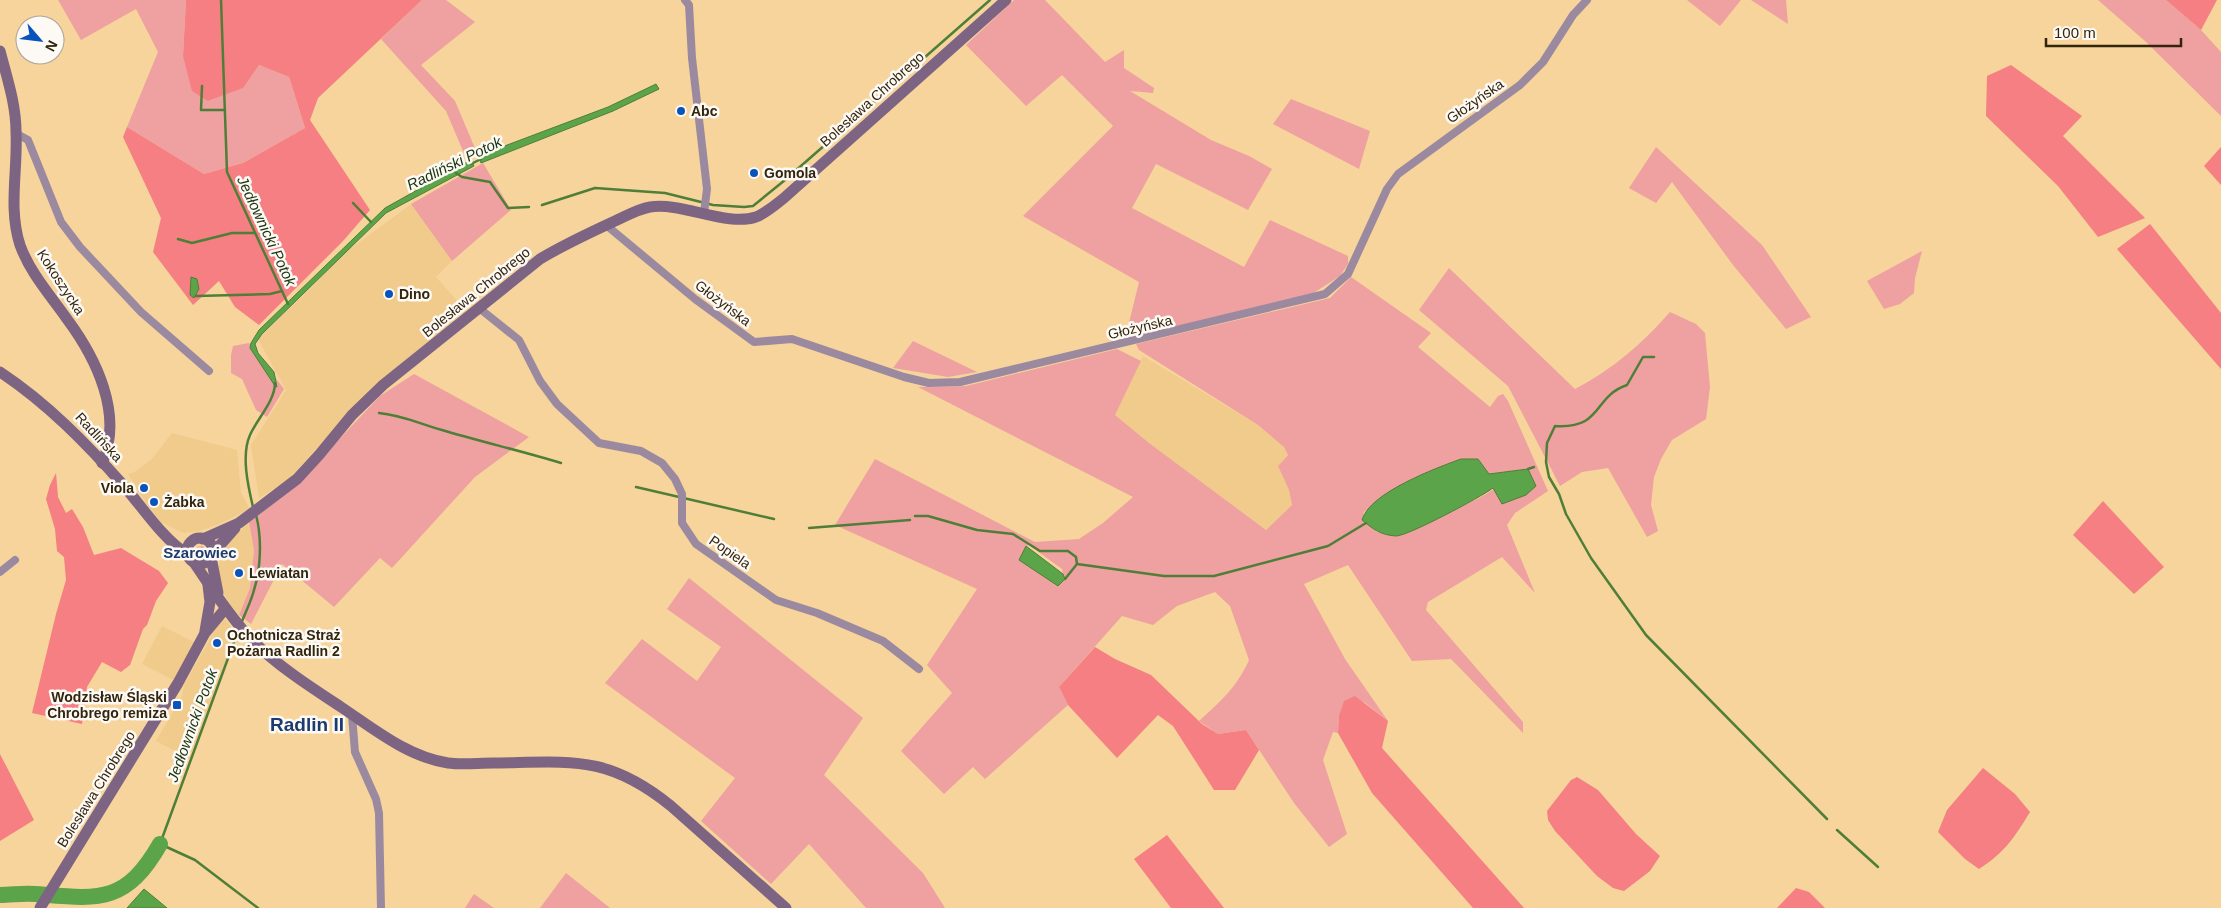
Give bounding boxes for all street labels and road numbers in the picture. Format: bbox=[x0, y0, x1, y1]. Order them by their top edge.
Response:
street label: Bolesława Chrobrego bbox=[817, 48, 927, 150]
street label: Głożyńska bbox=[1444, 76, 1507, 126]
street label: Bolesława Chrobrego bbox=[419, 244, 533, 340]
street label: Kokoszycka bbox=[34, 246, 88, 318]
street label: Głożyńska bbox=[692, 277, 754, 329]
street label: Głożyńska bbox=[1106, 312, 1174, 342]
street label: Radlińska bbox=[72, 409, 126, 465]
street label: Popiela bbox=[706, 532, 754, 572]
street label: Bolesława Chrobrego bbox=[54, 728, 138, 850]

